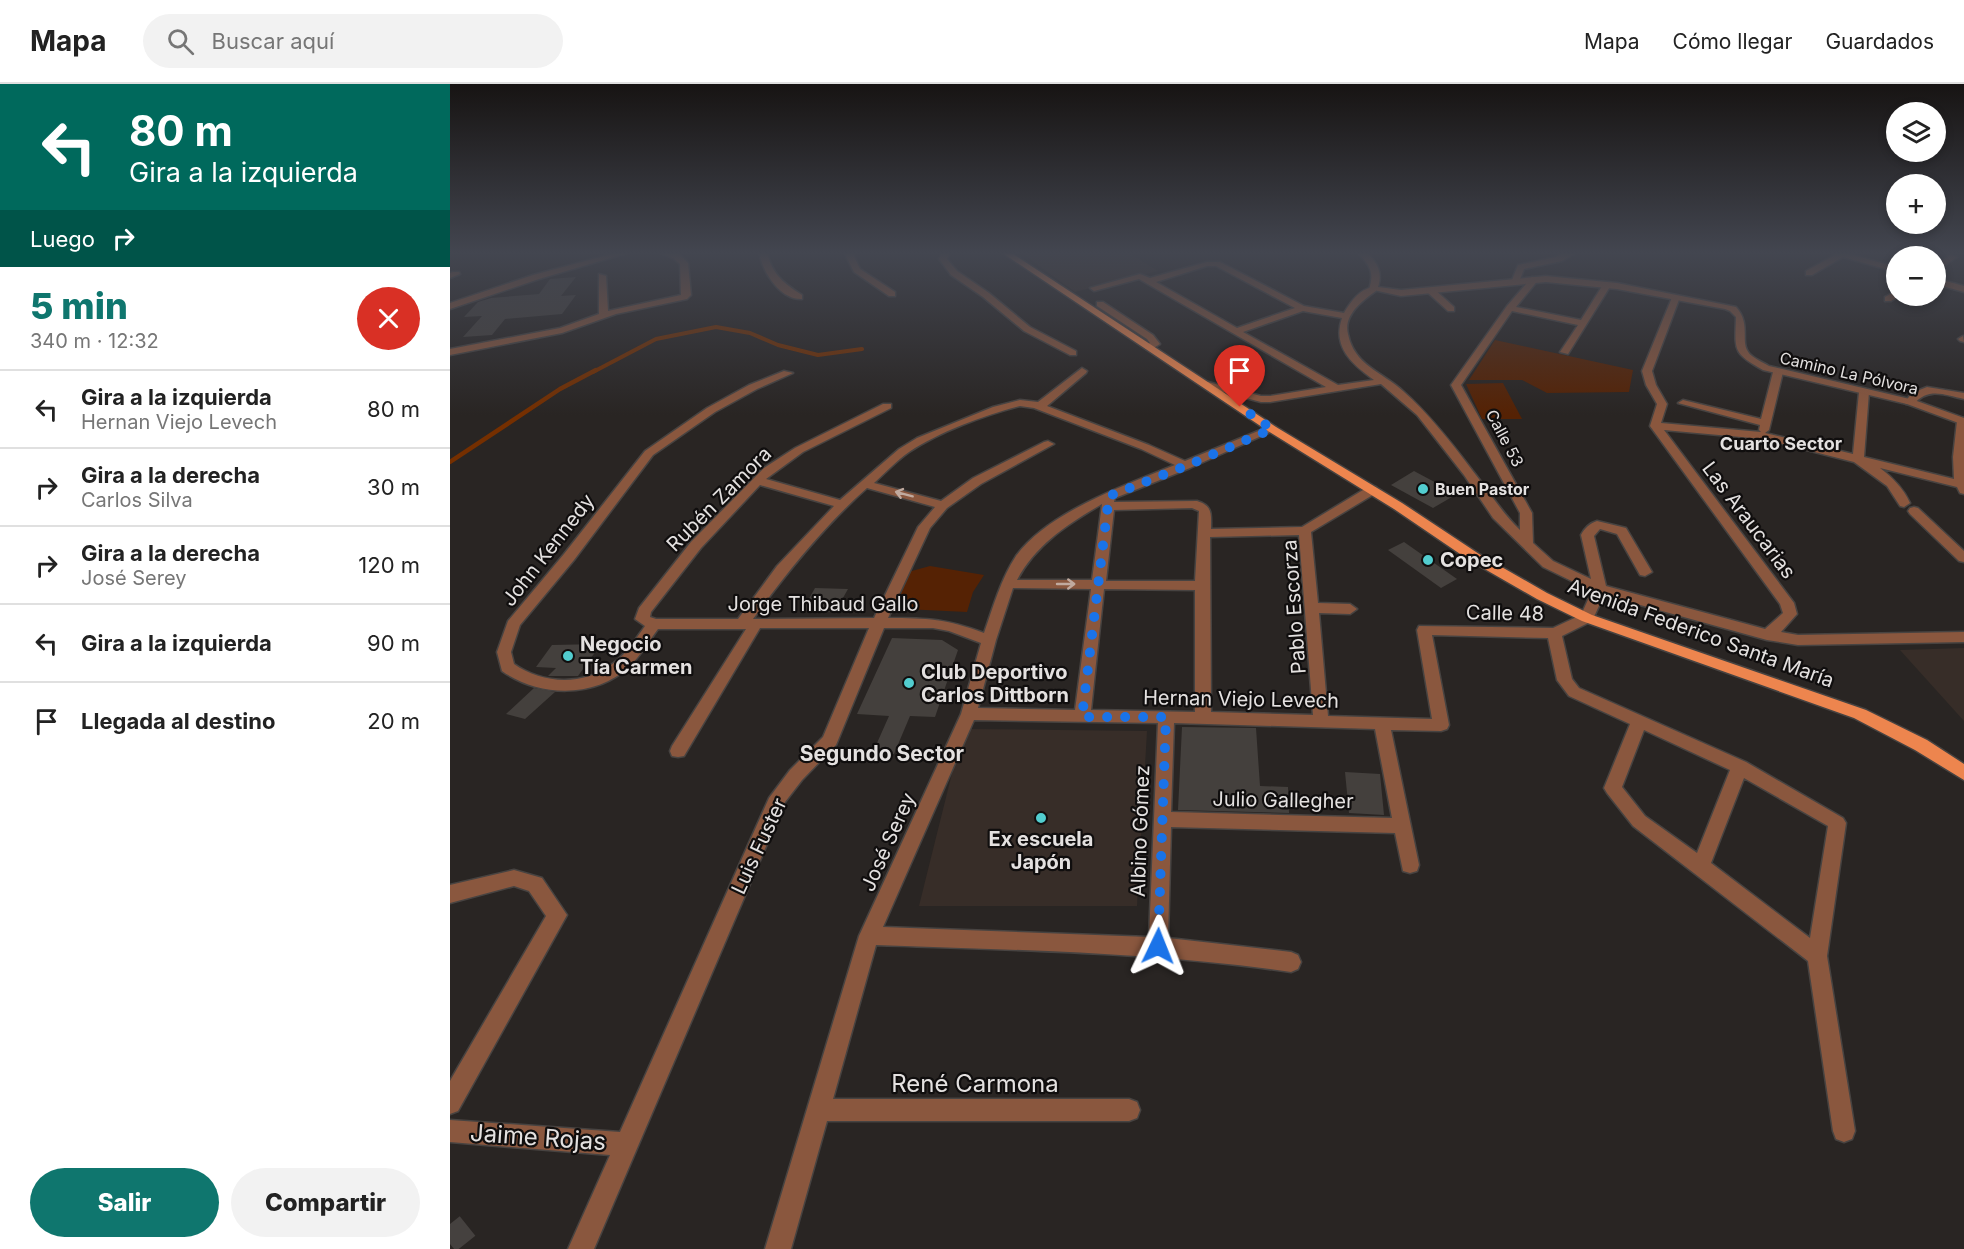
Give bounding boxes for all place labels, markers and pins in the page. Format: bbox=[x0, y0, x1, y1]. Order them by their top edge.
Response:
pin bbox=[1214, 345, 1265, 407]
place label: Buen Pastor bbox=[1435, 479, 1530, 499]
marker: Buen Pastor bbox=[1416, 482, 1430, 496]
place label: Copec bbox=[1440, 548, 1503, 572]
marker: Copec bbox=[1421, 553, 1435, 567]
place label: Negocio Tía Carmen bbox=[580, 632, 692, 679]
marker: Negocio Tía Carmen bbox=[561, 649, 575, 663]
place label: Club Deportivo Carlos Dittborn bbox=[921, 660, 1069, 707]
marker: Club Deportivo Carlos Dittborn bbox=[902, 676, 916, 690]
marker: Ex escuela Japón bbox=[1034, 811, 1048, 825]
place label: Ex escuela Japón bbox=[989, 827, 1093, 874]

